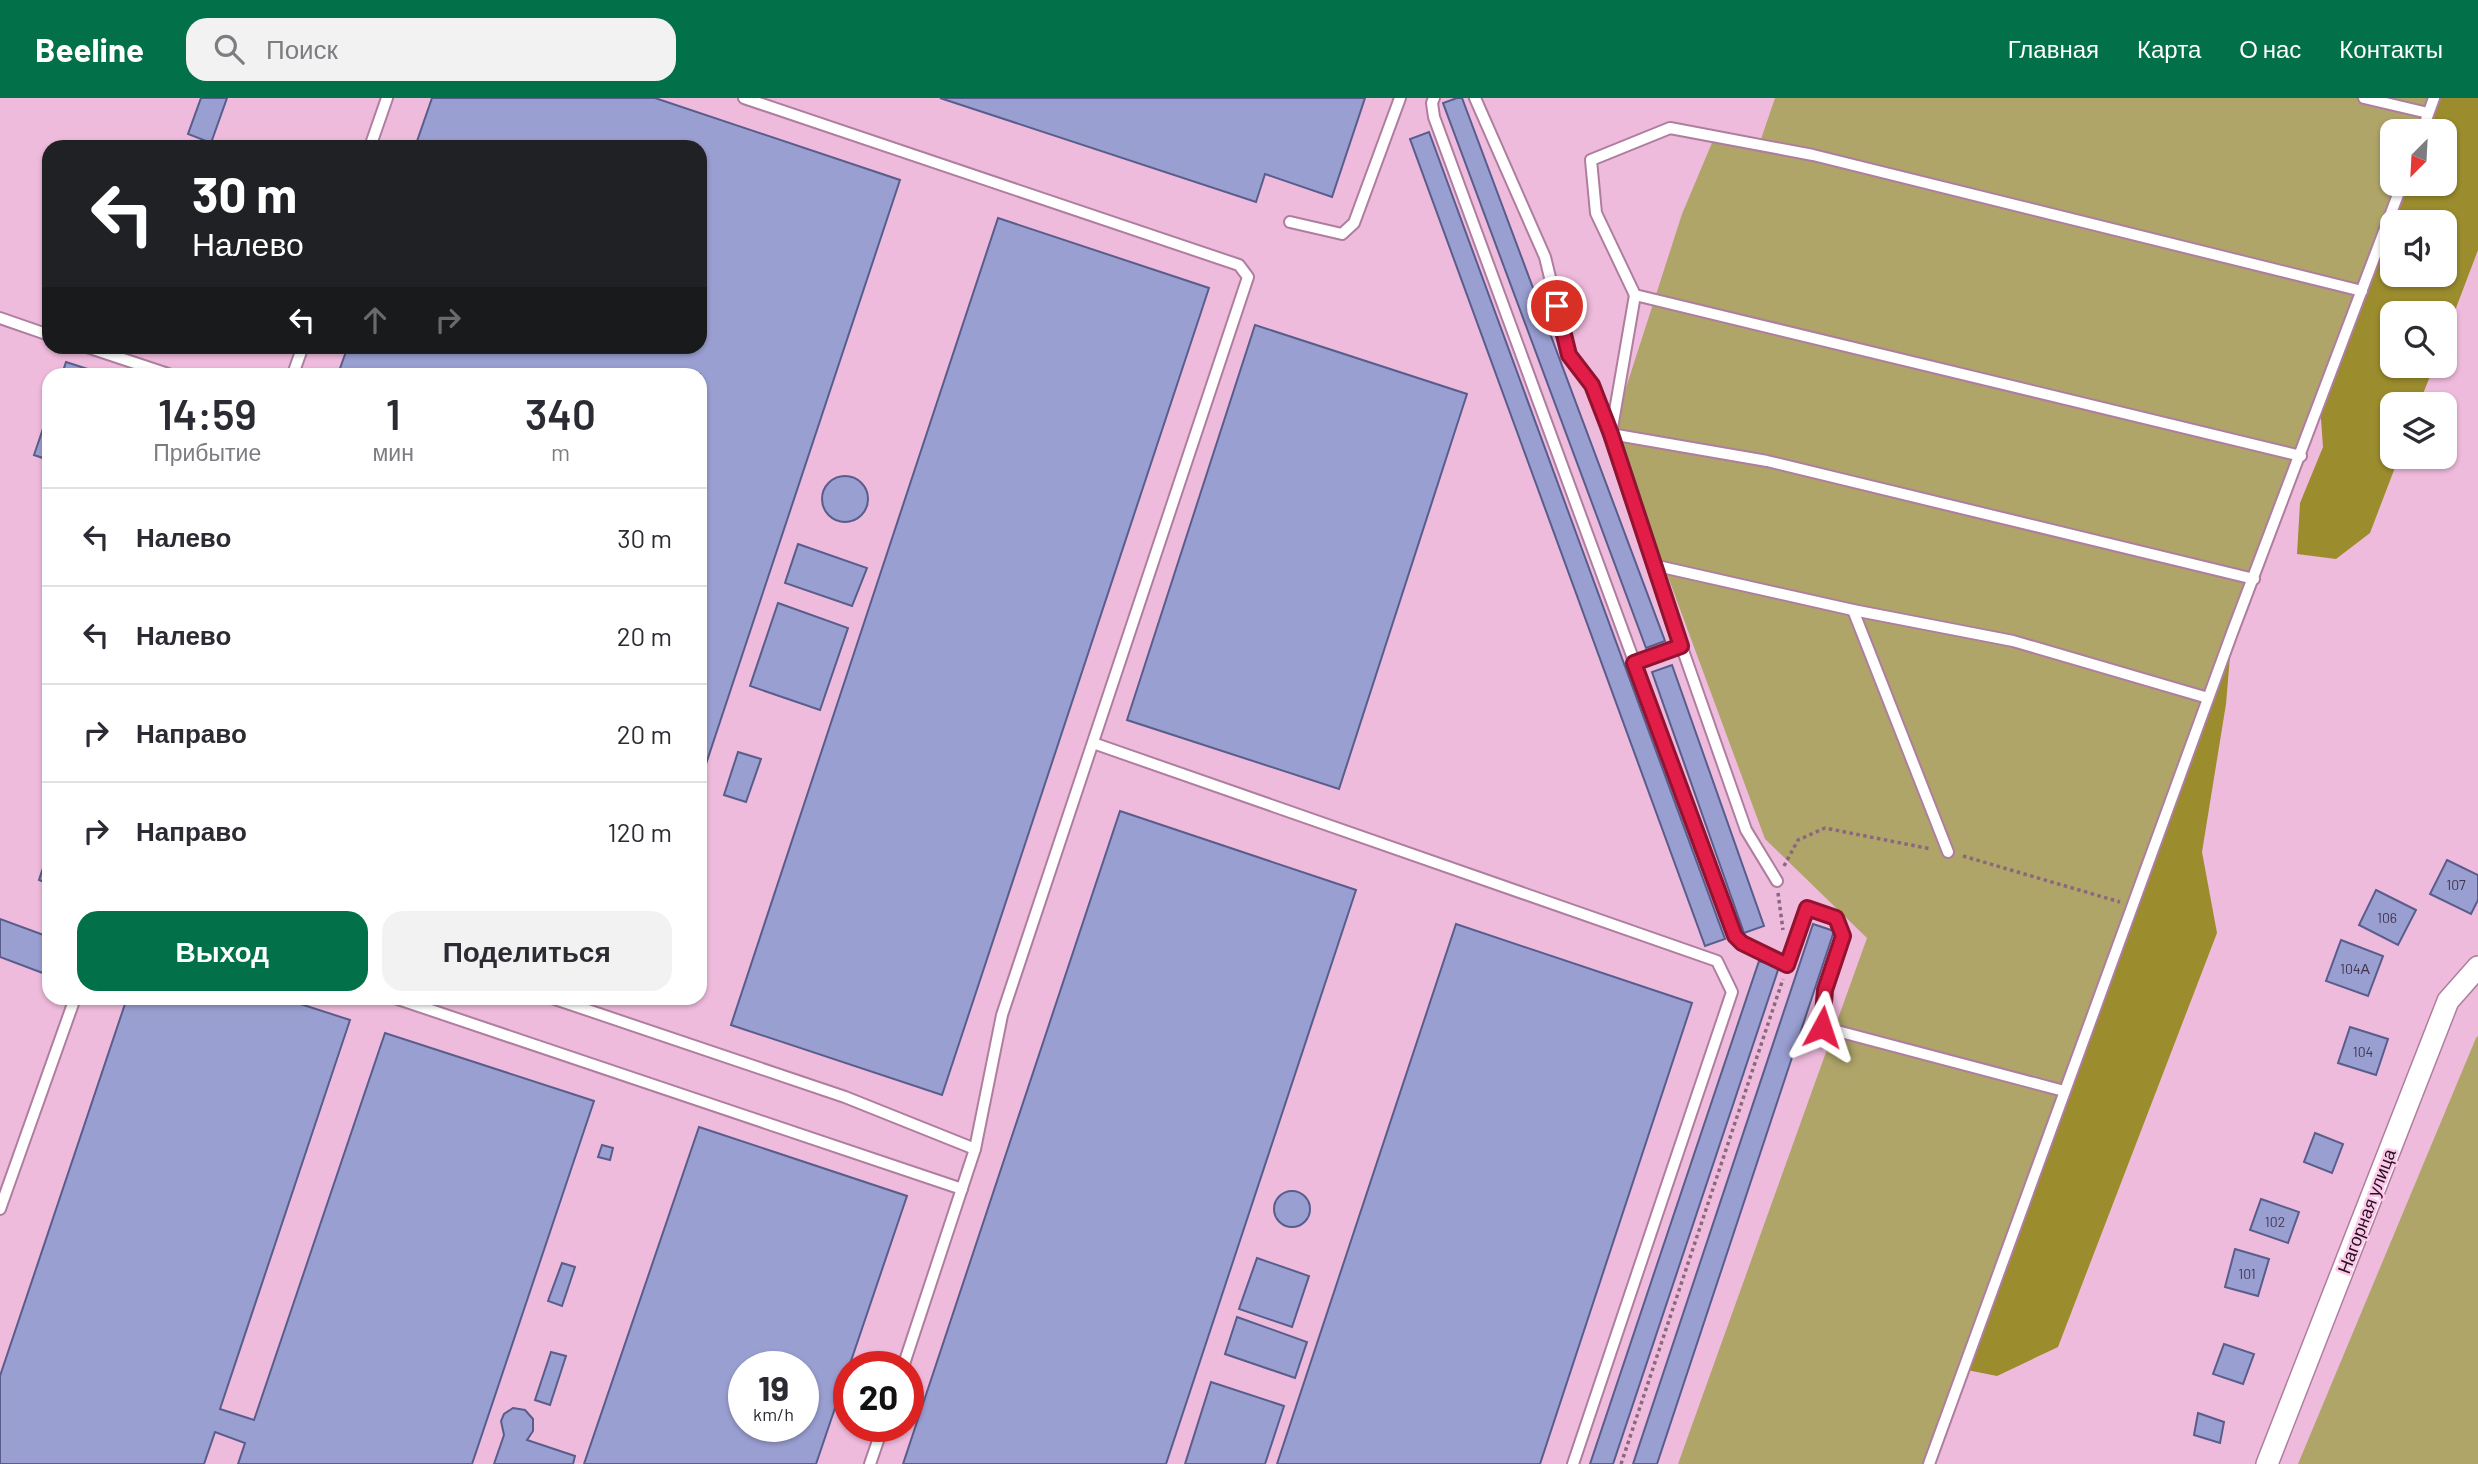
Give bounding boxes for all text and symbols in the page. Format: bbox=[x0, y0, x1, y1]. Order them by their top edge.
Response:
search box bbox=[186, 18, 676, 81]
text: Beeline bbox=[35, 29, 144, 69]
icon: search bbox=[210, 30, 248, 68]
text: Поиск bbox=[266, 33, 338, 64]
text: Главная bbox=[2008, 34, 2099, 63]
text: Карта bbox=[2137, 34, 2201, 63]
text: О нас bbox=[2239, 34, 2301, 63]
text: Контакты bbox=[2339, 34, 2443, 63]
north arrow bbox=[2380, 119, 2457, 196]
map controls bbox=[2380, 119, 2457, 469]
text: 30 m bbox=[192, 164, 297, 223]
icon: left bbox=[77, 168, 168, 259]
button: sound bbox=[2380, 210, 2457, 287]
text: Налево bbox=[192, 224, 304, 262]
pin bbox=[1527, 276, 1587, 336]
icon: arrive bbox=[1538, 287, 1576, 325]
icon: left bbox=[283, 301, 321, 339]
icon: ahead bbox=[356, 301, 394, 339]
icon: right bbox=[429, 301, 467, 339]
button: search bbox=[2380, 301, 2457, 378]
text: 14:59 bbox=[158, 388, 257, 438]
text: 1 bbox=[386, 388, 401, 438]
text: 340 bbox=[525, 388, 596, 438]
button: layers bbox=[2380, 392, 2457, 469]
text: Прибытие bbox=[153, 438, 261, 466]
text: мин bbox=[372, 438, 414, 466]
text: m bbox=[551, 438, 570, 466]
icon: left bbox=[77, 518, 115, 556]
text: Налево bbox=[136, 521, 231, 552]
text: 30 m bbox=[617, 522, 672, 553]
icon: left bbox=[77, 616, 115, 654]
text: Налево bbox=[136, 619, 231, 650]
text: 20 m bbox=[617, 620, 672, 651]
icon: right bbox=[77, 714, 115, 752]
text: Направо bbox=[136, 717, 247, 748]
text: 20 m bbox=[617, 718, 672, 749]
icon: right bbox=[77, 812, 115, 850]
text: Направо bbox=[136, 815, 247, 846]
text: 120 m bbox=[608, 816, 672, 847]
house number: 107 bbox=[2446, 876, 2466, 893]
house number: 106 bbox=[2377, 909, 2397, 926]
button: Выход bbox=[77, 911, 368, 991]
button: Поделиться bbox=[382, 911, 672, 991]
house number: 104А bbox=[2340, 960, 2371, 977]
position arrow bbox=[1785, 990, 1859, 1064]
house number: 104 bbox=[2353, 1043, 2373, 1060]
street label: Нагорная улица bbox=[2332, 1145, 2400, 1277]
house number: 102 bbox=[2265, 1213, 2285, 1230]
house number: 101 bbox=[2238, 1265, 2256, 1282]
speed limit sign: 20 bbox=[833, 1351, 924, 1442]
text: 19 bbox=[758, 1366, 789, 1408]
text: km/h bbox=[753, 1403, 794, 1425]

